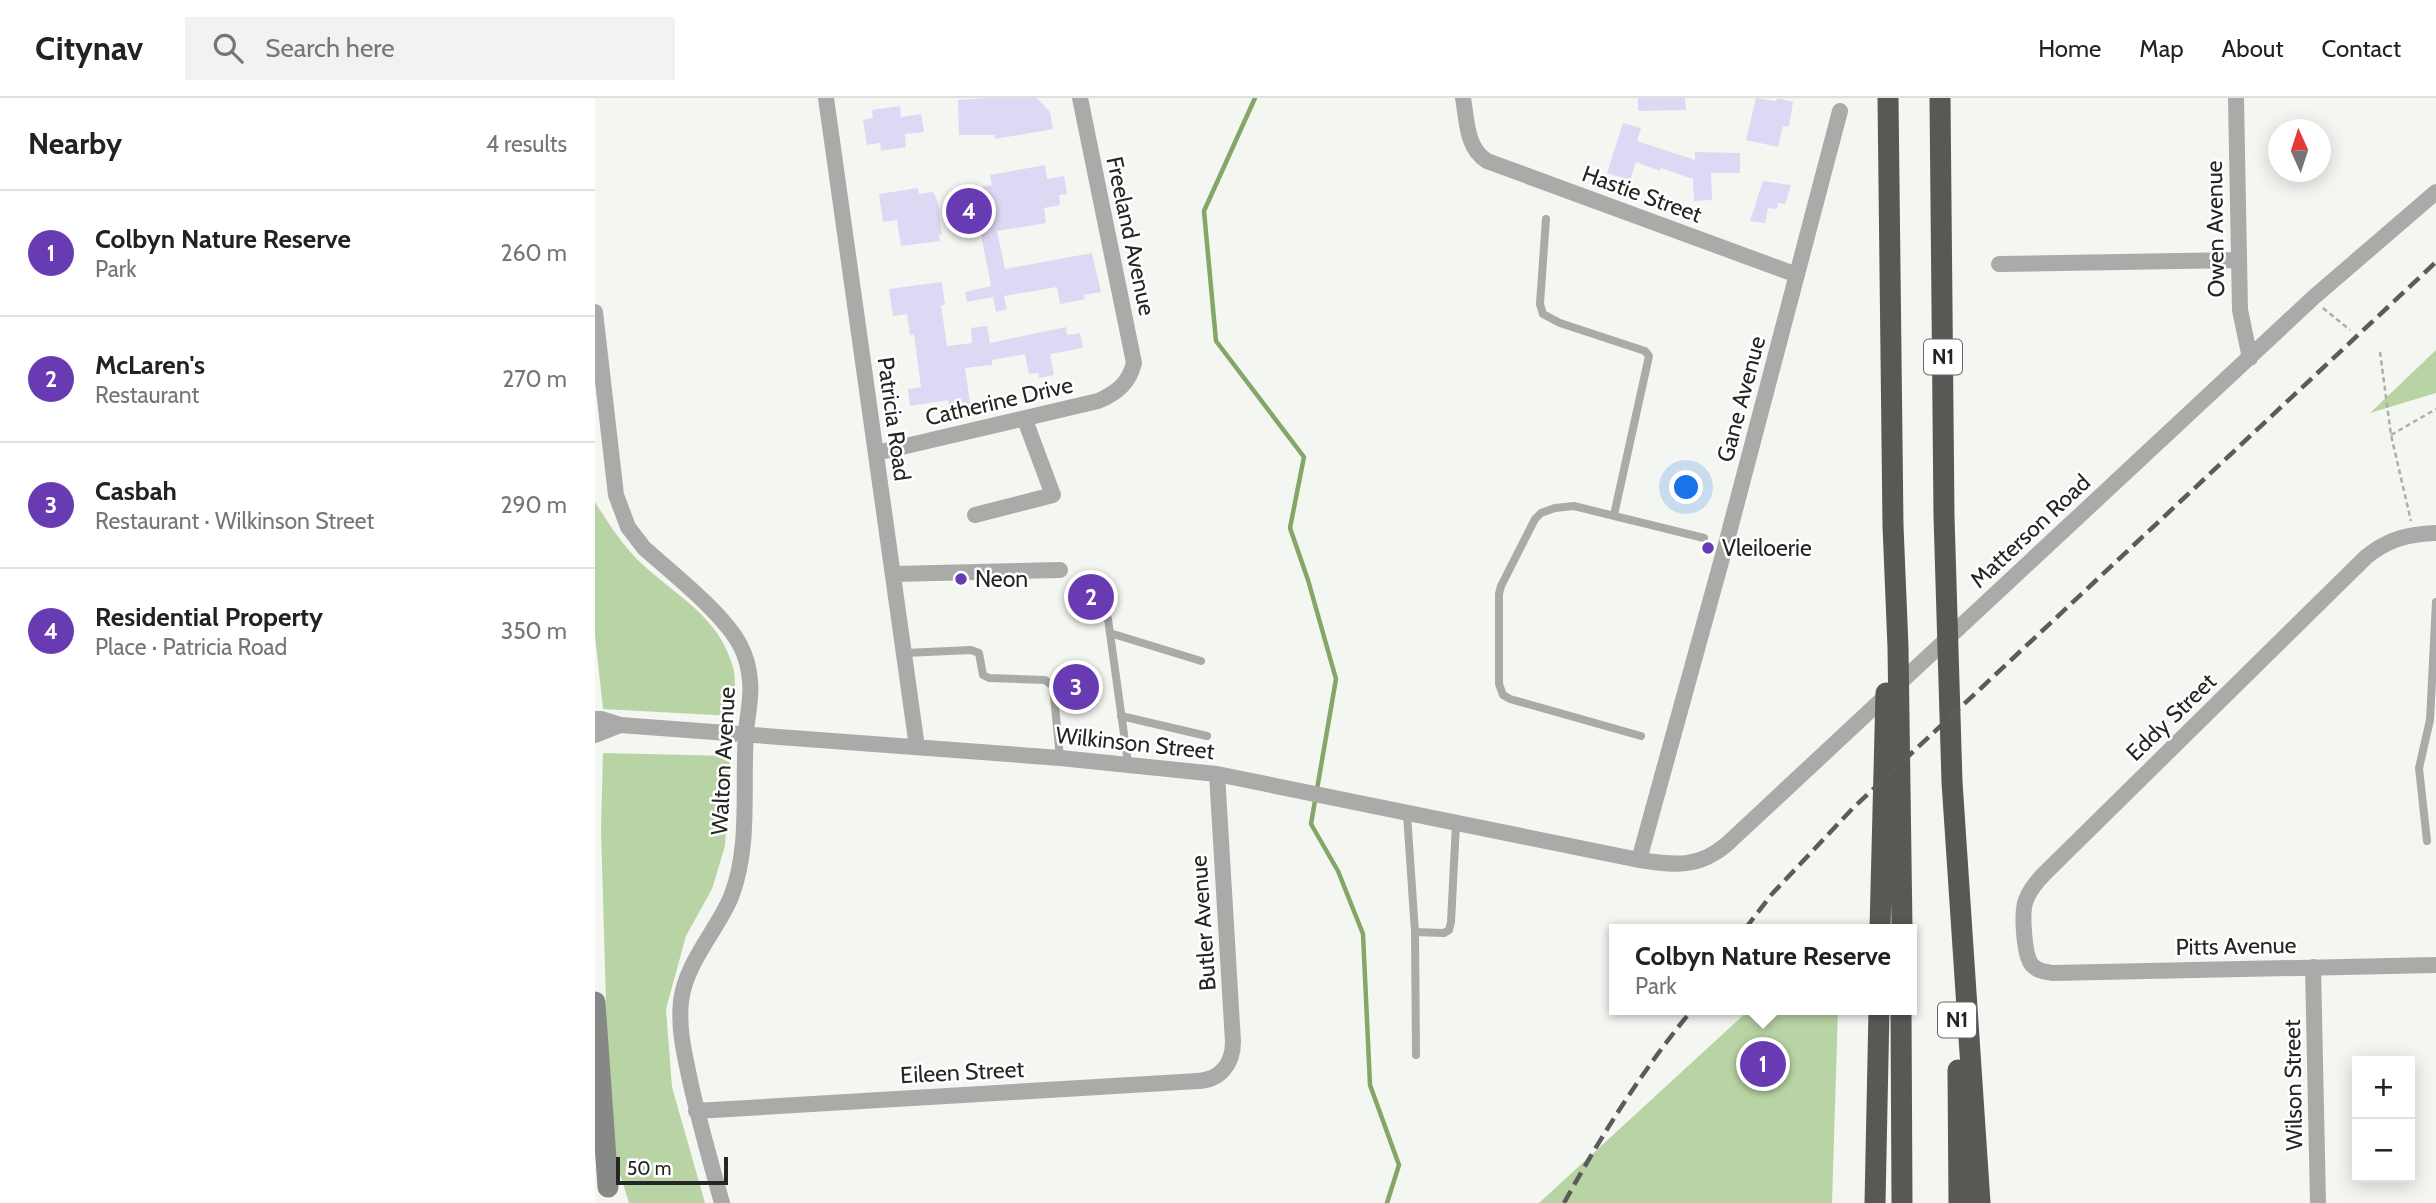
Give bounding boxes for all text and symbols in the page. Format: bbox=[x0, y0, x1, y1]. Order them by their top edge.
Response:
search box bbox=[185, 17, 675, 80]
text: Citynav bbox=[35, 28, 143, 68]
icon: search bbox=[209, 29, 247, 67]
text: Search here bbox=[265, 32, 394, 64]
text: Home bbox=[2038, 34, 2101, 63]
text: Map bbox=[2139, 34, 2184, 63]
text: About bbox=[2222, 34, 2284, 63]
text: Contact bbox=[2322, 34, 2401, 63]
north arrow bbox=[2268, 119, 2331, 182]
text: Nearby bbox=[28, 125, 122, 162]
text: 4 results bbox=[486, 130, 567, 158]
street label: Freeland Avenue bbox=[1100, 154, 1162, 318]
street label: Hastie Street bbox=[1578, 159, 1706, 229]
street label: Owen Avenue bbox=[2200, 160, 2230, 298]
pin: 4 bbox=[946, 185, 992, 237]
text: Colbyn Nature Reserve bbox=[95, 223, 351, 255]
text: 1 bbox=[47, 239, 55, 267]
text: 260 m bbox=[500, 239, 567, 267]
text: Park bbox=[95, 255, 136, 283]
street label: Gane Avenue bbox=[1711, 333, 1771, 465]
road number: N1 bbox=[1924, 340, 1962, 374]
text: McLaren's bbox=[95, 349, 205, 381]
street label: Patricia Road bbox=[871, 355, 917, 483]
text: 2 bbox=[45, 365, 57, 393]
text: 270 m bbox=[502, 365, 567, 393]
street label: Catherine Drive bbox=[923, 370, 1076, 432]
text: Restaurant bbox=[95, 381, 199, 409]
street label: Matterson Road bbox=[1964, 468, 2096, 594]
your location bbox=[1669, 470, 1703, 504]
text: Casbah bbox=[95, 475, 177, 507]
text: 3 bbox=[45, 491, 57, 519]
text: 290 m bbox=[500, 491, 567, 519]
text: Restaurant · Wilkinson Street bbox=[95, 507, 374, 535]
place label: Vleiloerie bbox=[1722, 534, 1812, 562]
marker: Vleiloerie bbox=[1700, 540, 1716, 556]
place label: Neon bbox=[975, 565, 1028, 593]
marker: Neon bbox=[953, 571, 969, 587]
pin: 2 bbox=[1068, 571, 1114, 623]
text: Residential Property bbox=[95, 601, 323, 633]
text: 4 bbox=[44, 617, 58, 645]
text: 350 m bbox=[501, 617, 567, 645]
text: Place · Patricia Road bbox=[95, 633, 287, 661]
pin: 3 bbox=[1053, 661, 1099, 713]
street label: Eddy Street bbox=[2120, 667, 2222, 767]
street label: Walton Avenue bbox=[705, 686, 741, 836]
street label: Wilkinson Street bbox=[1054, 721, 1216, 765]
street label: Butler Avenue bbox=[1184, 854, 1222, 992]
popup bbox=[1609, 924, 1917, 1015]
street label: Pitts Avenue bbox=[2175, 931, 2297, 961]
text: Colbyn Nature Reserve bbox=[1635, 940, 1891, 972]
text: Park bbox=[1635, 972, 1677, 1000]
road number: N1 bbox=[1938, 1002, 1976, 1038]
street label: Wilson Street bbox=[2278, 1019, 2308, 1151]
pin: 1 bbox=[1740, 1038, 1786, 1090]
street label: Eileen Street bbox=[899, 1055, 1025, 1089]
map controls bbox=[2352, 1056, 2415, 1182]
button: + bbox=[2352, 1056, 2415, 1119]
button: − bbox=[2352, 1119, 2415, 1182]
scale bar bbox=[616, 1154, 728, 1186]
text: 50 m bbox=[627, 1157, 671, 1180]

